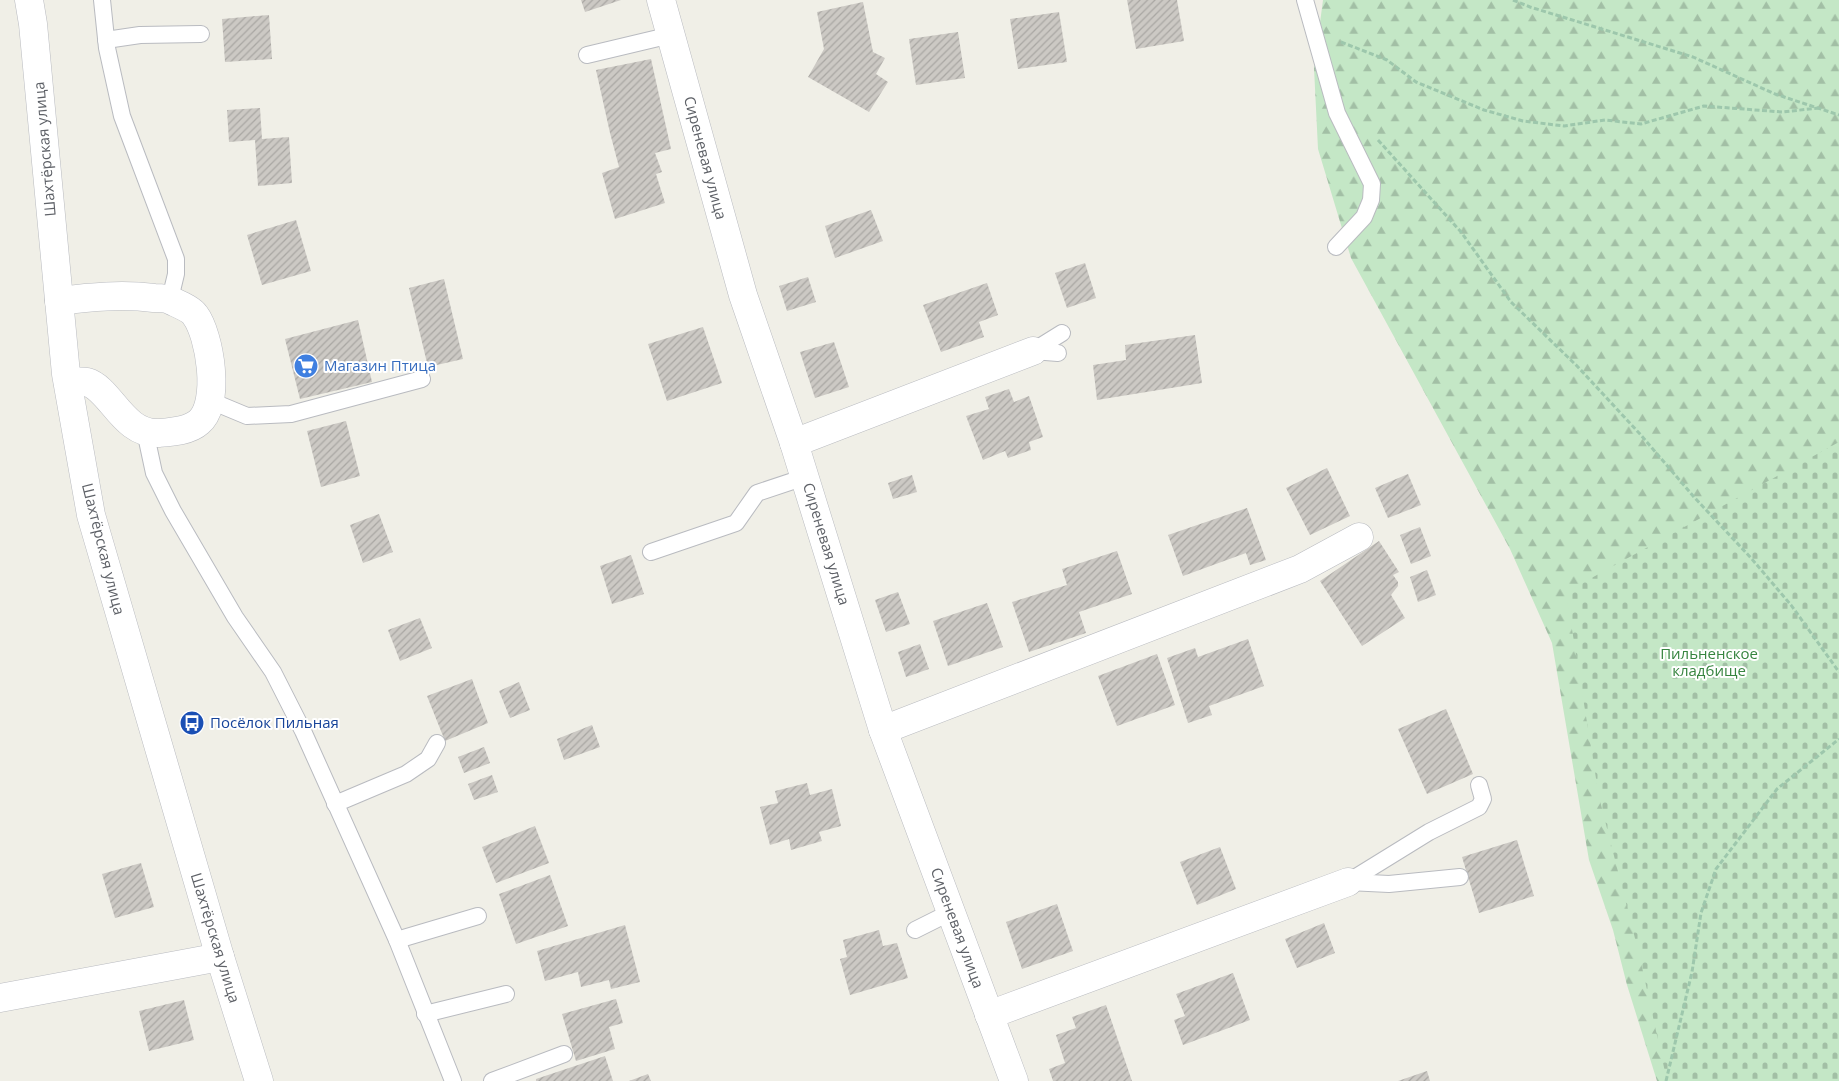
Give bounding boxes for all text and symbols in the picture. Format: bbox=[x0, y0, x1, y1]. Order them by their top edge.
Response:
street label: Шахтёрская улица bbox=[28, 81, 60, 217]
street label: Сиреневая улица bbox=[680, 94, 732, 222]
supermarket icon: Магазин Птица bbox=[293, 353, 319, 379]
place label: Магазин Птица bbox=[324, 355, 436, 375]
street label: Сиреневая улица bbox=[799, 480, 855, 607]
street label: Шахтёрская улица bbox=[78, 481, 130, 617]
park label: Пильненское кладбище bbox=[1660, 643, 1758, 680]
bus stop icon: Посёлок Пильная bbox=[179, 710, 205, 736]
place label: Посёлок Пильная bbox=[210, 712, 339, 732]
street label: Сиреневая улица bbox=[927, 865, 989, 991]
street label: Шахтёрская улица bbox=[187, 870, 245, 1005]

